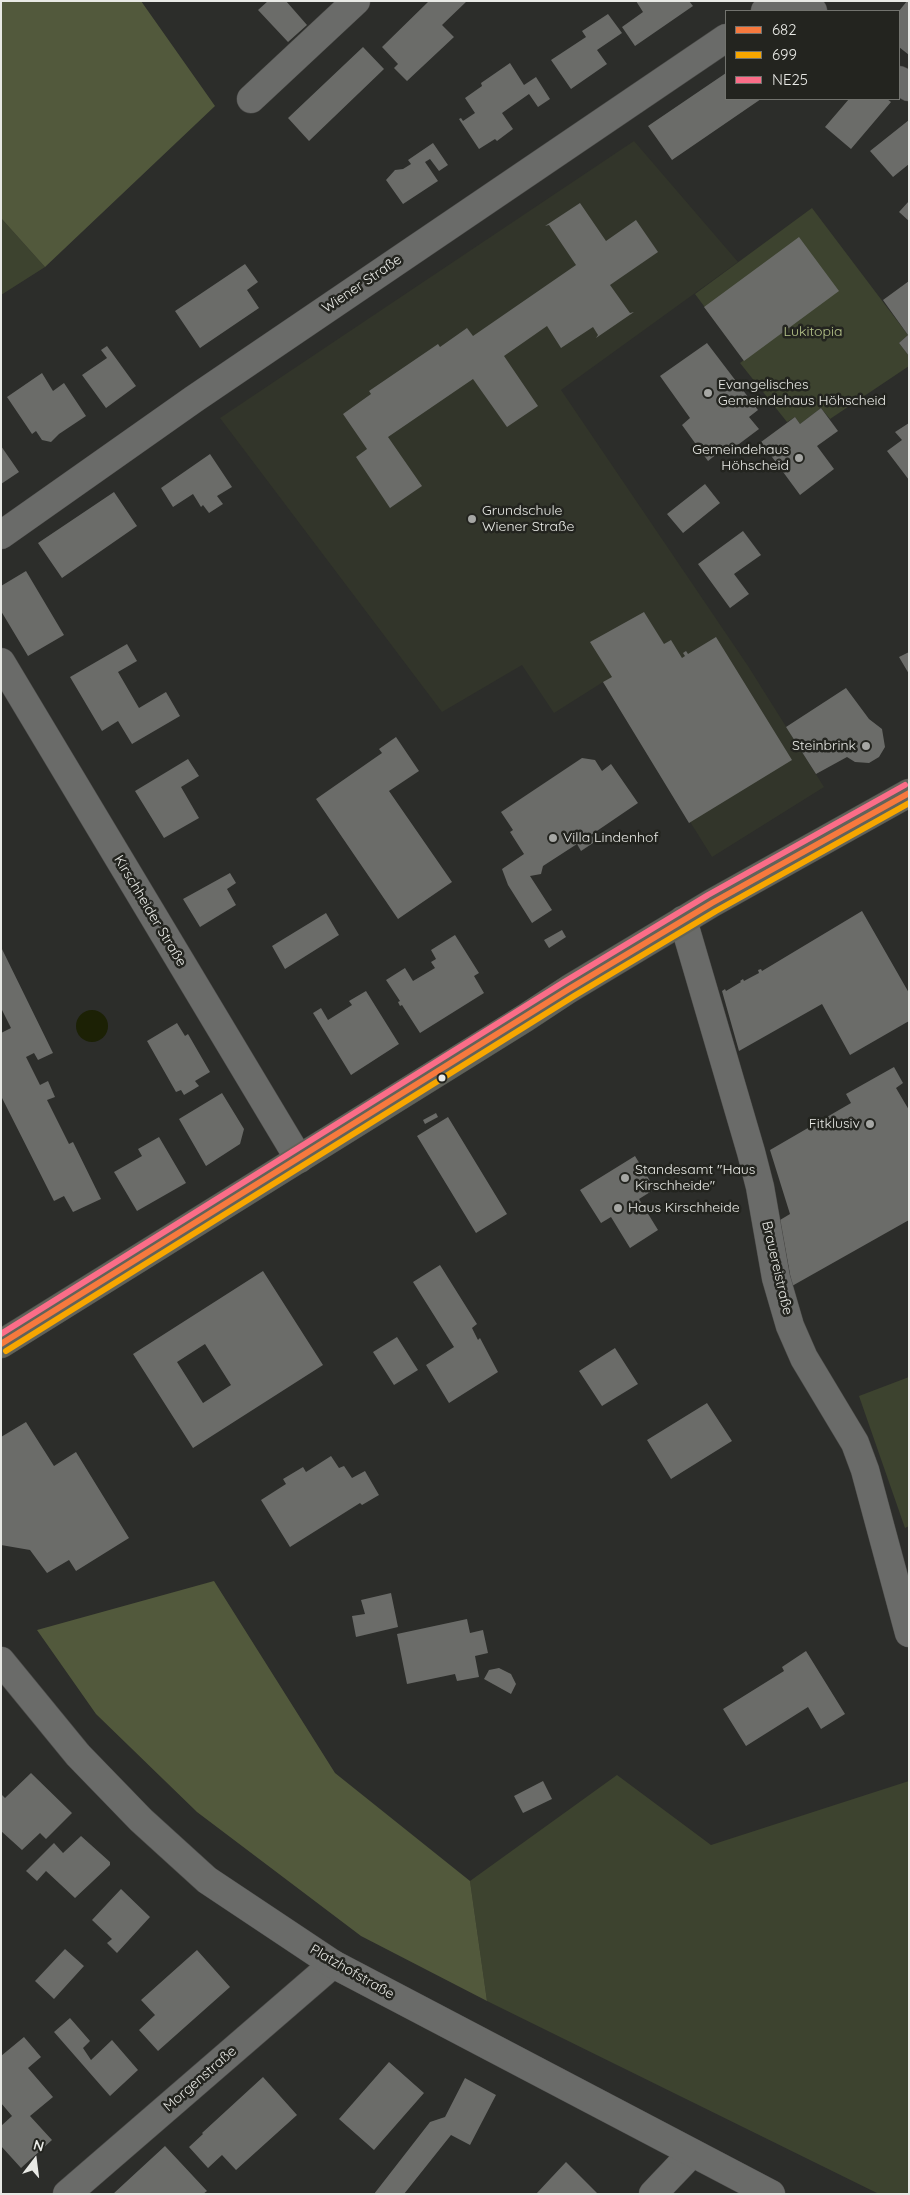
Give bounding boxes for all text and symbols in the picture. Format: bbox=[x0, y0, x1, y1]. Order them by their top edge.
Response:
legend bbox=[725, 10, 900, 100]
text: 682 bbox=[772, 20, 796, 39]
text: 699 bbox=[772, 45, 797, 64]
text: NE25 bbox=[772, 70, 808, 89]
street label: Wiener Straße bbox=[319, 251, 405, 317]
park label: Lukitopia bbox=[784, 324, 842, 340]
place label: Evangelisches Gemeindehaus Höhscheid bbox=[718, 377, 886, 410]
marker: Evangelisches Gemeindehaus Höhscheid bbox=[702, 387, 714, 399]
place label: Gemeindehaus Höhscheid bbox=[692, 442, 789, 474]
marker: Gemeindehaus Höhscheid bbox=[793, 452, 805, 464]
place label: Grundschule Wiener Straße bbox=[482, 503, 574, 536]
marker: Grundschule Wiener Straße bbox=[466, 513, 478, 525]
place label: Steinbrink bbox=[792, 738, 856, 754]
marker: Steinbrink bbox=[860, 740, 872, 752]
place label: Villa Lindenhof bbox=[563, 830, 659, 846]
marker: Villa Lindenhof bbox=[547, 832, 559, 844]
street label: Kirschheider Straße bbox=[110, 852, 190, 970]
unlabelled marker bbox=[437, 1073, 447, 1083]
place label: Fitklusiv bbox=[809, 1116, 860, 1132]
marker: Fitklusiv bbox=[864, 1118, 876, 1130]
place label: Standesamt "Haus Kirschheide" bbox=[635, 1162, 755, 1194]
marker: Standesamt "Haus Kirschheide" bbox=[619, 1172, 631, 1184]
place label: Haus Kirschheide bbox=[628, 1200, 740, 1216]
marker: Haus Kirschheide bbox=[612, 1202, 624, 1214]
street label: Brauereistraße bbox=[758, 1219, 796, 1317]
street label: Platzhofstraße bbox=[307, 1941, 397, 2003]
street label: Morgenstraße bbox=[160, 2043, 240, 2115]
north arrow bbox=[10, 2135, 60, 2185]
text: N bbox=[32, 2135, 46, 2156]

